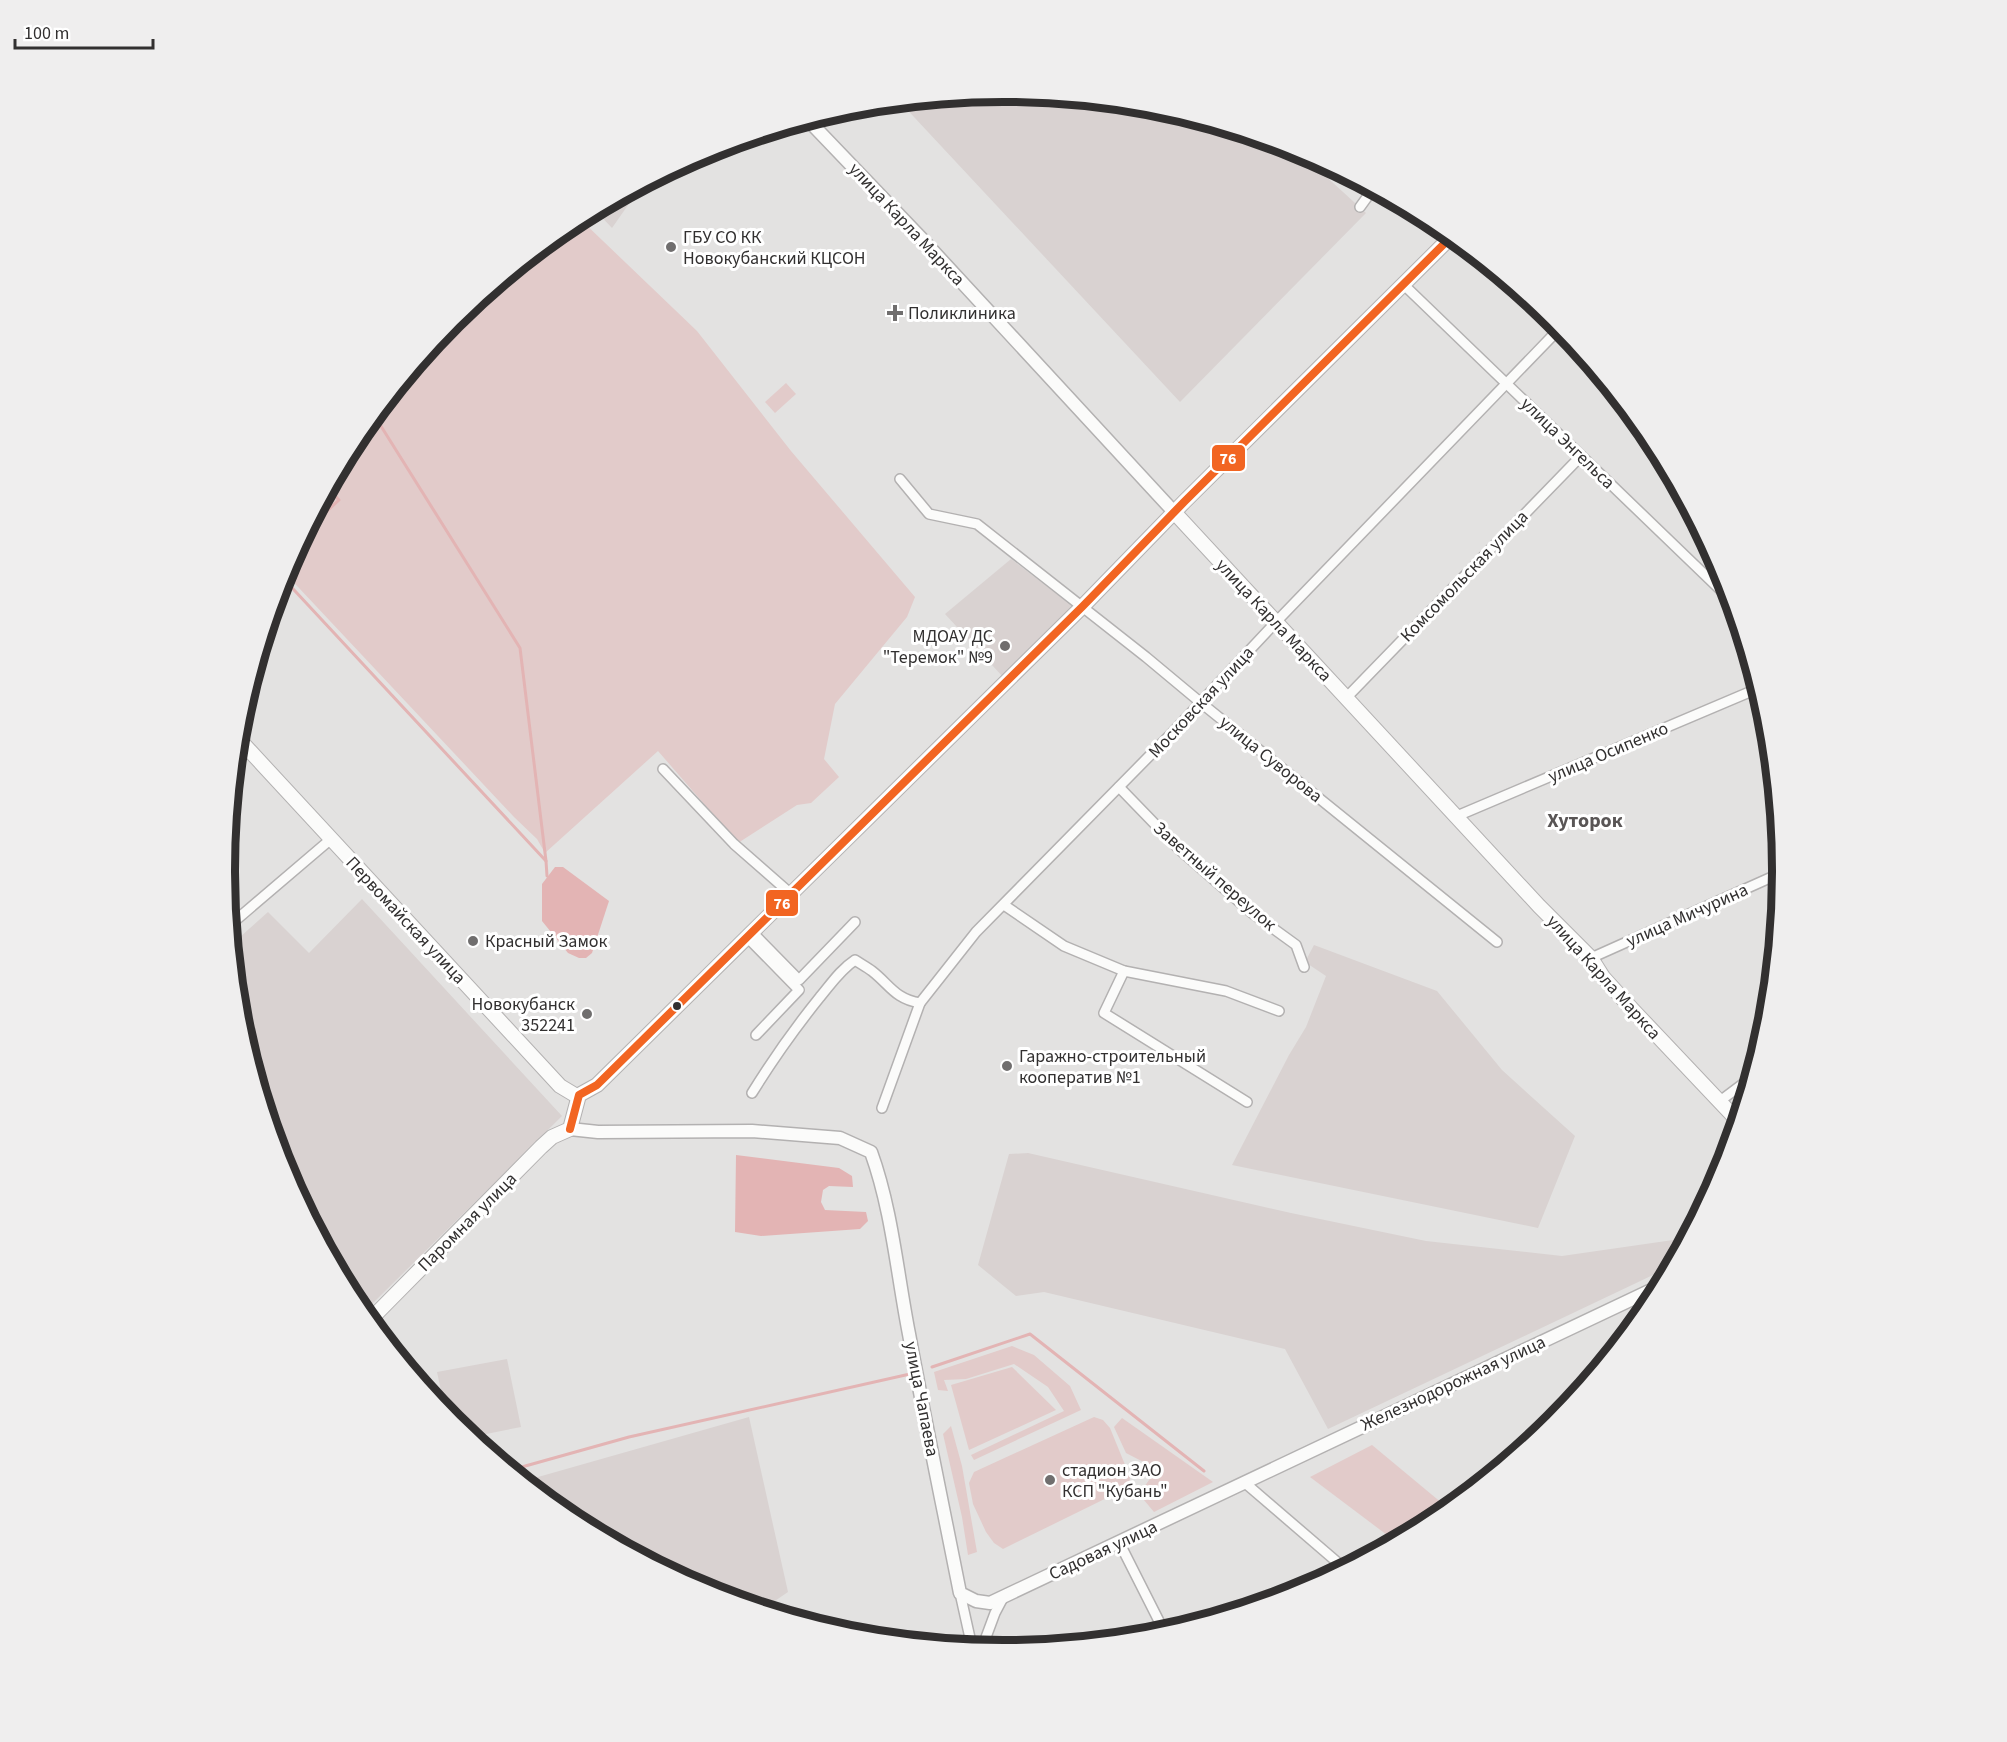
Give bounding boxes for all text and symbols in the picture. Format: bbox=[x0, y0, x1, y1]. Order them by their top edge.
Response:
scale bar bbox=[15, 12, 153, 50]
text: 100 m bbox=[24, 21, 69, 46]
street label: улица Карла Маркса bbox=[843, 157, 970, 291]
place label: ГБУ СО КК Новокубанский КЦСОН bbox=[683, 225, 866, 271]
marker: ГБУ СО КК Новокубанский КЦСОН bbox=[664, 240, 678, 254]
place label: Поликлиника bbox=[908, 301, 1016, 326]
marker: Поликлиника bbox=[886, 304, 904, 322]
street label: улица Энгельса bbox=[1515, 392, 1620, 495]
line badge: 76 bbox=[1211, 444, 1246, 472]
text: 76 bbox=[1220, 448, 1236, 470]
street label: Комсомольская улица bbox=[1395, 505, 1534, 648]
street label: улица Карла Маркса bbox=[1210, 553, 1337, 687]
place label: МДОАУ ДС "Теремок" №9 bbox=[883, 624, 993, 670]
marker: МДОАУ ДС "Теремок" №9 bbox=[998, 639, 1012, 653]
street label: Московская улица bbox=[1143, 641, 1260, 764]
street label: улица Суворова bbox=[1214, 710, 1328, 809]
street label: улица Осипенко bbox=[1544, 716, 1672, 789]
district label: Хуторок bbox=[1547, 807, 1623, 835]
street label: Заветный переулок bbox=[1148, 816, 1282, 937]
street label: Первомайская улица bbox=[340, 851, 471, 990]
street label: улица Мичурина bbox=[1622, 877, 1752, 954]
line badge: 76 bbox=[765, 889, 799, 917]
text: 76 bbox=[774, 893, 790, 915]
street label: улица Карла Маркса bbox=[1541, 909, 1667, 1045]
place label: Красный Замок bbox=[485, 929, 608, 954]
marker: Красный Замок bbox=[466, 934, 480, 948]
place label: Новокубанск 352241 bbox=[472, 992, 575, 1038]
unlabelled marker bbox=[671, 1000, 683, 1012]
marker: Новокубанск 352241 bbox=[580, 1007, 594, 1021]
place label: Гаражно-строительный кооператив №1 bbox=[1019, 1044, 1206, 1090]
marker: Гаражно-строительный кооператив №1 bbox=[1000, 1059, 1014, 1073]
street label: Паромная улица bbox=[412, 1167, 523, 1278]
street label: Железнодорожная улица bbox=[1357, 1330, 1550, 1437]
street label: улица Чапаева bbox=[898, 1339, 945, 1459]
place label: стадион ЗАО КСП "Кубань" bbox=[1062, 1458, 1168, 1504]
marker: стадион ЗАО КСП "Кубань" bbox=[1043, 1473, 1057, 1487]
street label: Садовая улица bbox=[1045, 1514, 1162, 1587]

